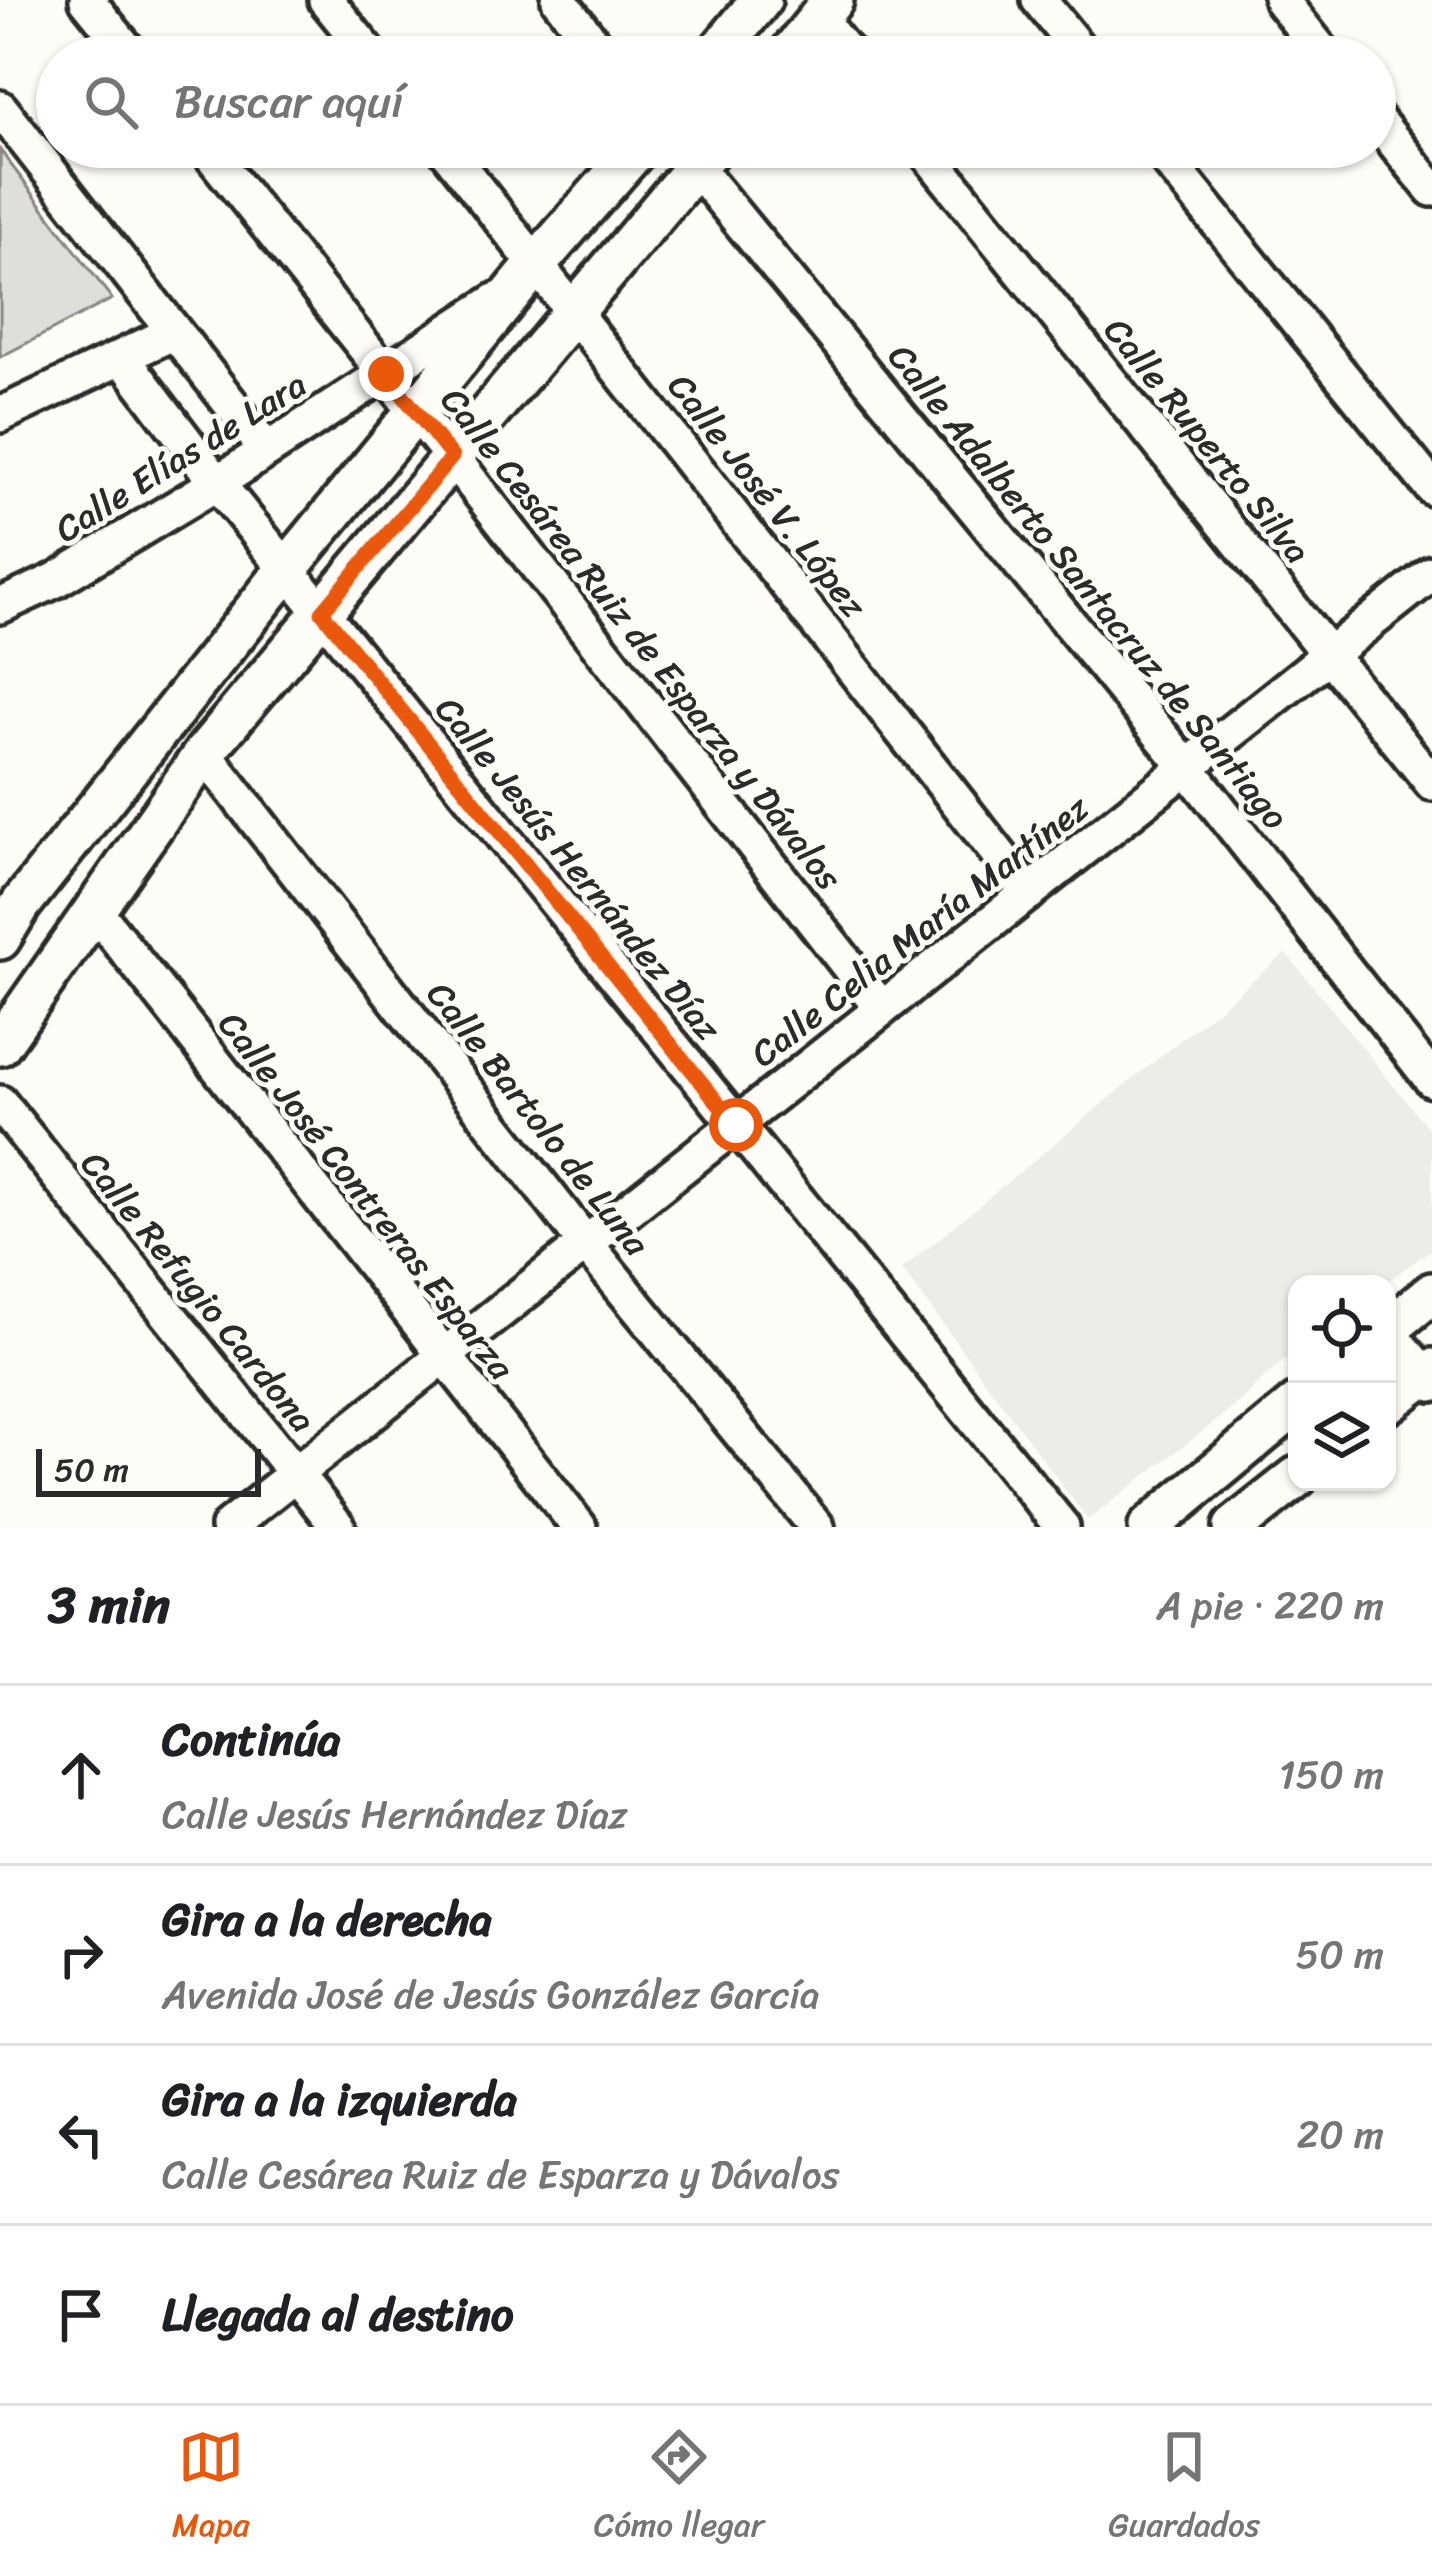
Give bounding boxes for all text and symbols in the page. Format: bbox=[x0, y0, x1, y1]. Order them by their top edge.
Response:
search box bbox=[36, 36, 1396, 168]
text: Buscar aquí bbox=[174, 62, 403, 142]
icon: search bbox=[78, 69, 144, 135]
street label: Calle Ruperto Silva bbox=[1087, 303, 1328, 579]
street label: Calle Adalberto Santacruz de Santiago bbox=[871, 329, 1306, 844]
route end bbox=[359, 347, 413, 401]
street label: Calle Elías de Lara bbox=[42, 354, 319, 560]
street label: Calle José V. López bbox=[650, 359, 885, 633]
street label: Calle Cesárea Ruiz de Esparza y Dávalos bbox=[424, 373, 859, 905]
street label: Calle Jesús Hernández Díaz bbox=[418, 682, 739, 1056]
street label: Calle Celia María Martínez bbox=[736, 777, 1104, 1084]
street label: Calle Bartolo de Luna bbox=[410, 967, 667, 1271]
street label: Calle José Contreras Esparza bbox=[201, 997, 532, 1395]
route start bbox=[709, 1098, 763, 1152]
street label: Calle Refugio Cardona bbox=[64, 1136, 333, 1447]
map controls bbox=[1288, 1275, 1396, 1491]
button: locate bbox=[1288, 1275, 1396, 1383]
button: layers bbox=[1288, 1383, 1396, 1491]
text: 50 m bbox=[54, 1441, 129, 1499]
scale bar bbox=[36, 1443, 261, 1496]
text: 3 min bbox=[48, 1560, 170, 1650]
text: A pie · 220 m bbox=[1156, 1571, 1384, 1640]
text: Continúa bbox=[162, 1700, 340, 1780]
text: 150 m bbox=[1279, 1740, 1384, 1809]
icon: ahead bbox=[48, 1742, 114, 1808]
text: Calle Jesús Hernández Díaz bbox=[162, 1780, 627, 1849]
text: Gira a la derecha bbox=[162, 1880, 492, 1960]
text: 50 m bbox=[1295, 1920, 1384, 1989]
icon: right bbox=[48, 1922, 114, 1988]
text: Avenida José de Jesús González García bbox=[162, 1960, 820, 2029]
text: Gira a la izquierda bbox=[162, 2060, 517, 2140]
text: 20 m bbox=[1297, 2100, 1384, 2169]
icon: left bbox=[48, 2102, 114, 2168]
text: Calle Cesárea Ruiz de Esparza y Dávalos bbox=[162, 2140, 839, 2209]
text: Llegada al destino bbox=[162, 2275, 514, 2355]
icon: arrive bbox=[48, 2282, 114, 2348]
tab: Mapa bbox=[172, 2424, 250, 2554]
tab: Cómo llegar bbox=[594, 2424, 764, 2554]
tab: Guardados bbox=[1108, 2424, 1260, 2554]

